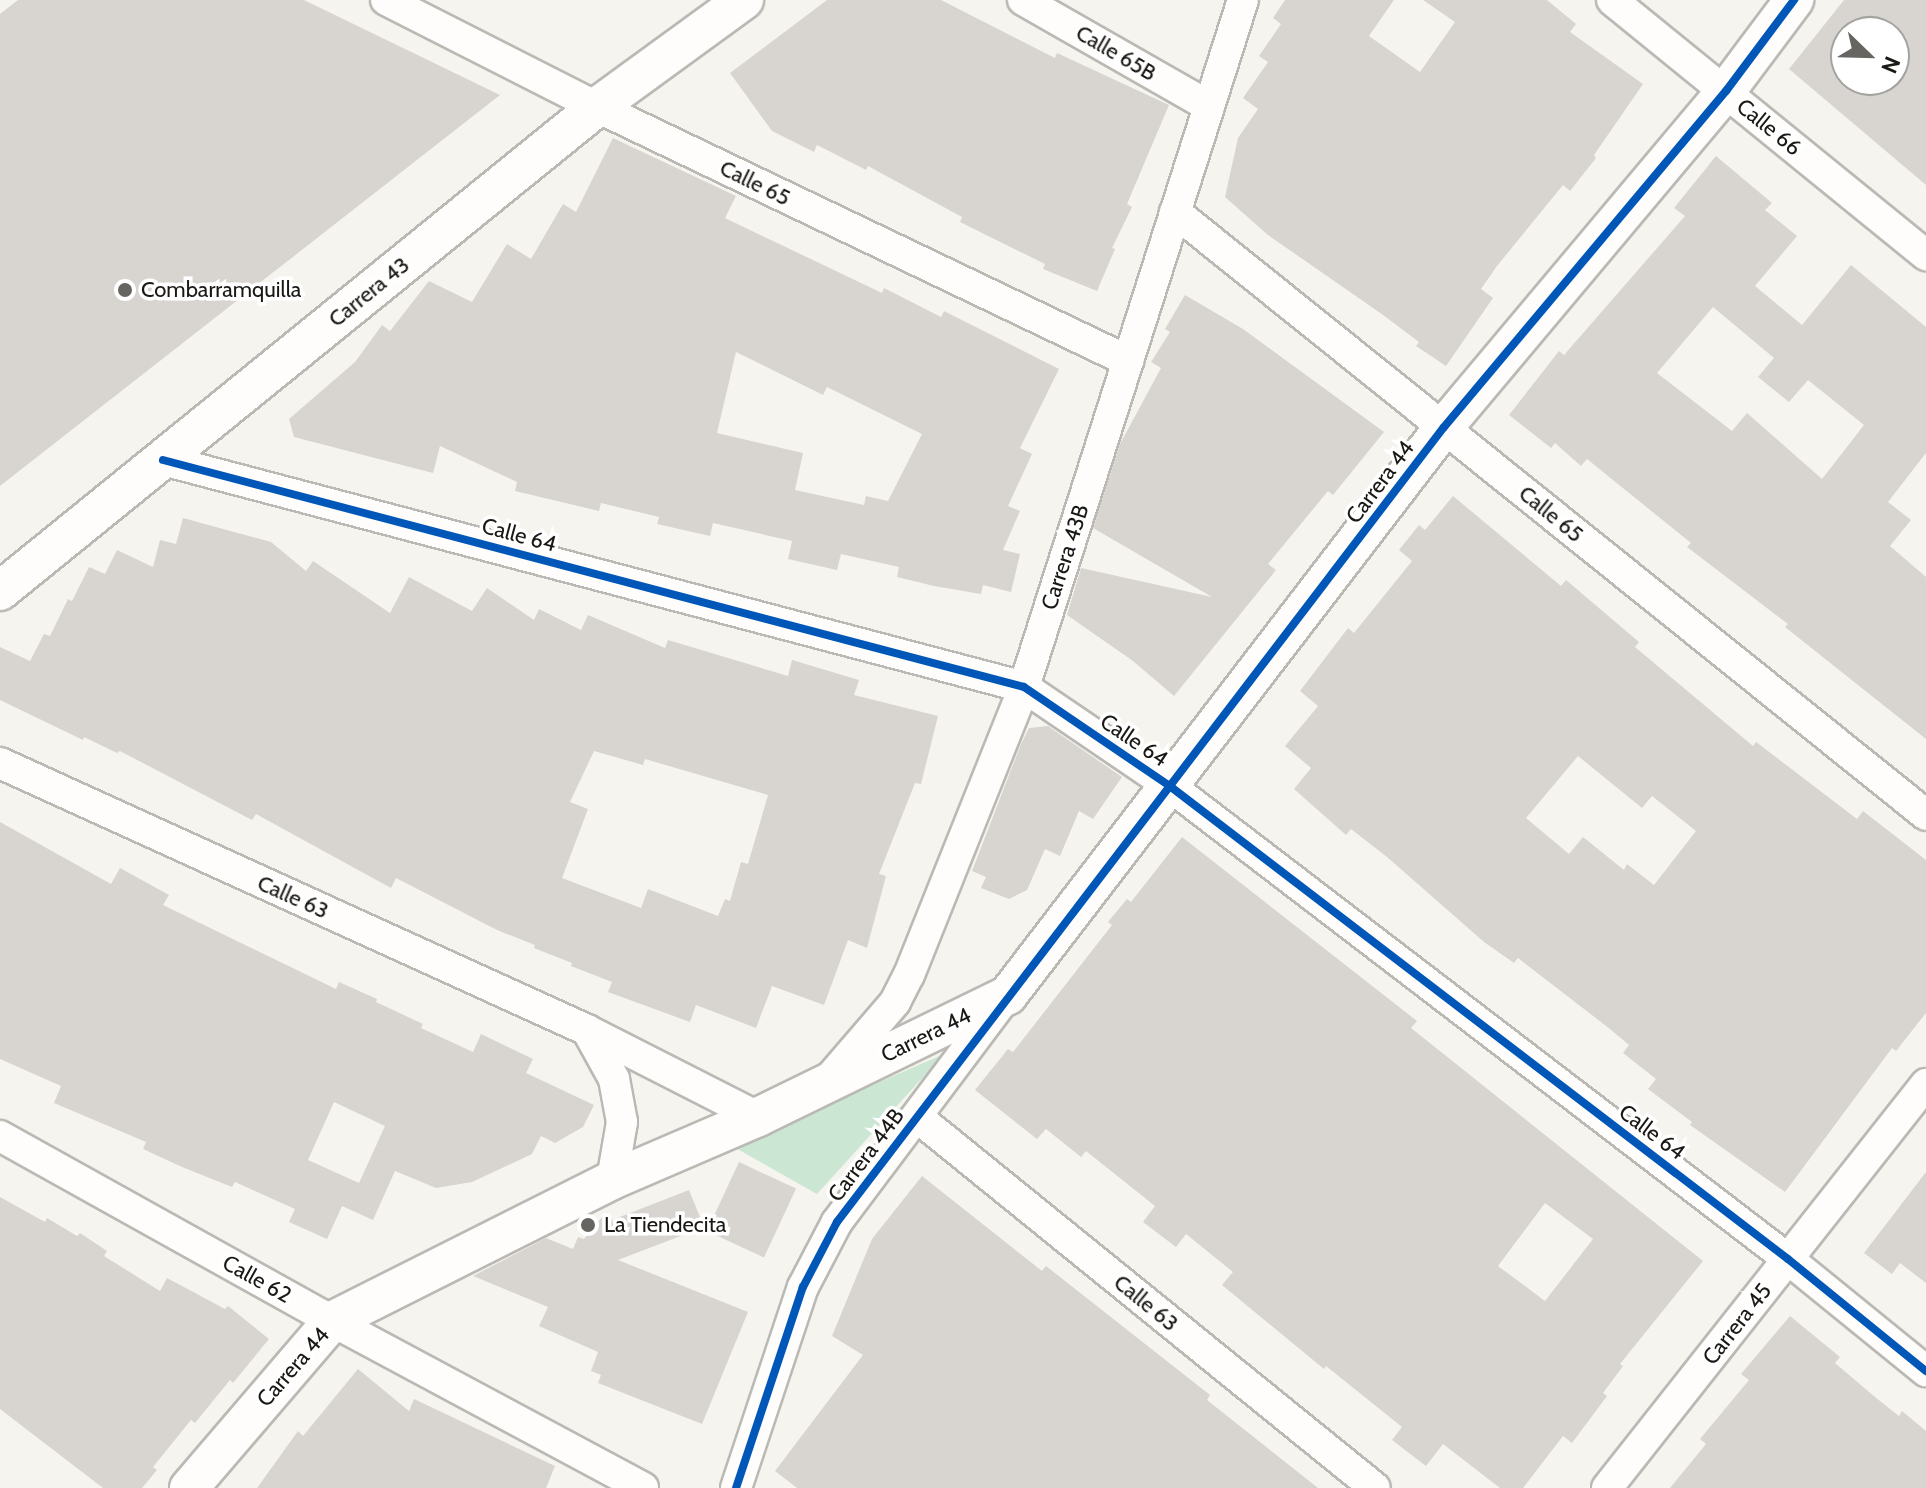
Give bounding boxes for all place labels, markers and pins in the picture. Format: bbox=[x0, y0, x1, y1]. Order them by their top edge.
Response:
place label: Combarramquilla bbox=[141, 277, 301, 303]
marker: Combarramquilla bbox=[116, 281, 134, 299]
place label: La Tiendecita bbox=[604, 1212, 726, 1238]
marker: La Tiendecita bbox=[579, 1216, 597, 1234]

